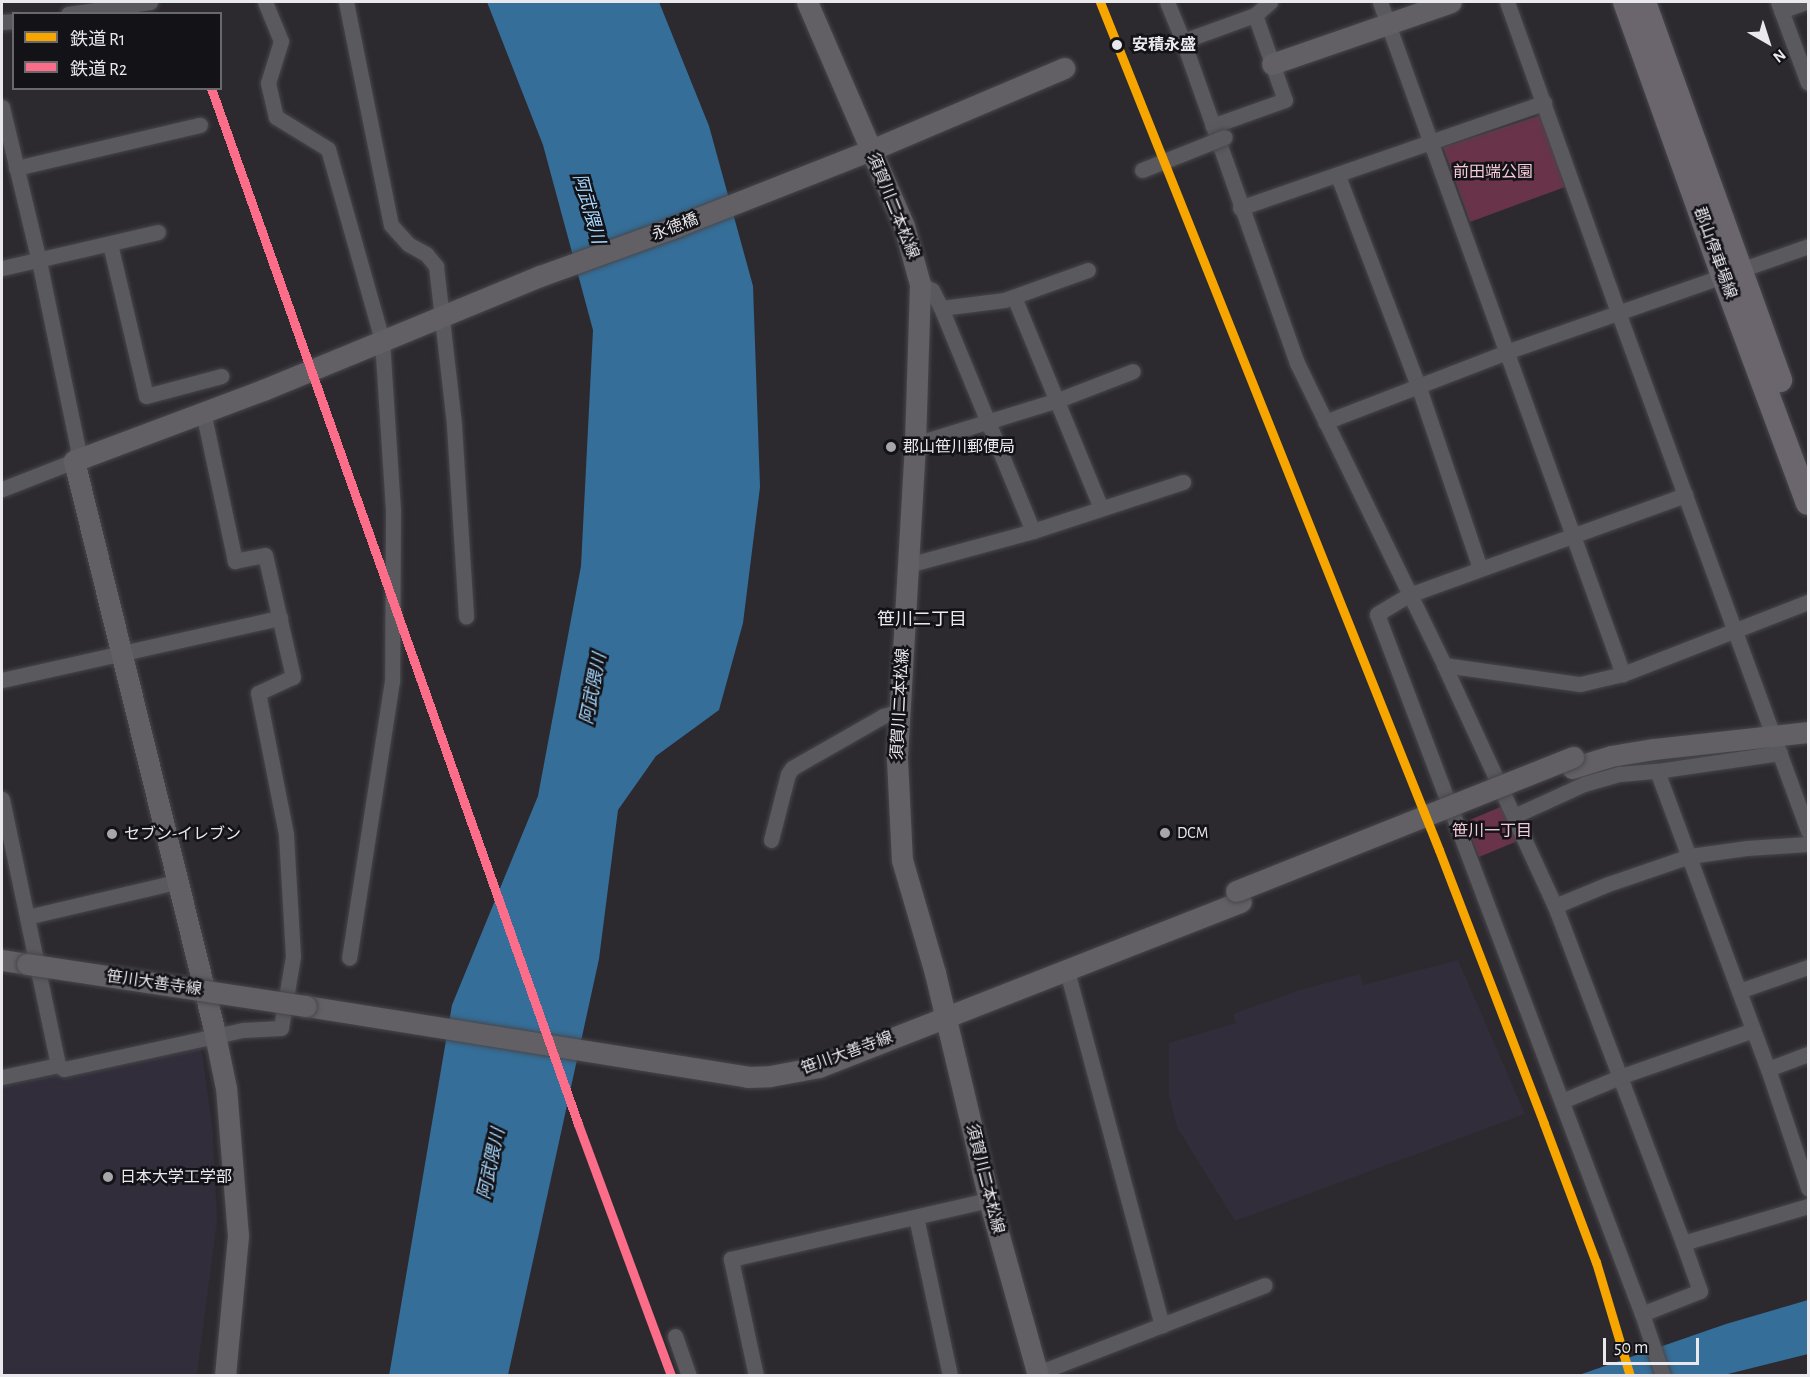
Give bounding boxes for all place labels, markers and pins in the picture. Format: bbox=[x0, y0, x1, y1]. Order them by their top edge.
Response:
marker: 安積永盛 bbox=[1107, 35, 1127, 55]
place label: 安積永盛 bbox=[1132, 35, 1196, 55]
place label: 郡山笹川郵便局 bbox=[903, 437, 1015, 457]
marker: 郡山笹川郵便局 bbox=[884, 440, 898, 454]
place label: DCM bbox=[1177, 823, 1208, 843]
place label: セブン-イレブン bbox=[124, 824, 241, 844]
marker: DCM bbox=[1158, 826, 1172, 840]
marker: セブン-イレブン bbox=[105, 827, 119, 841]
place label: 日本大学工学部 bbox=[120, 1167, 232, 1187]
marker: 日本大学工学部 bbox=[101, 1170, 115, 1184]

